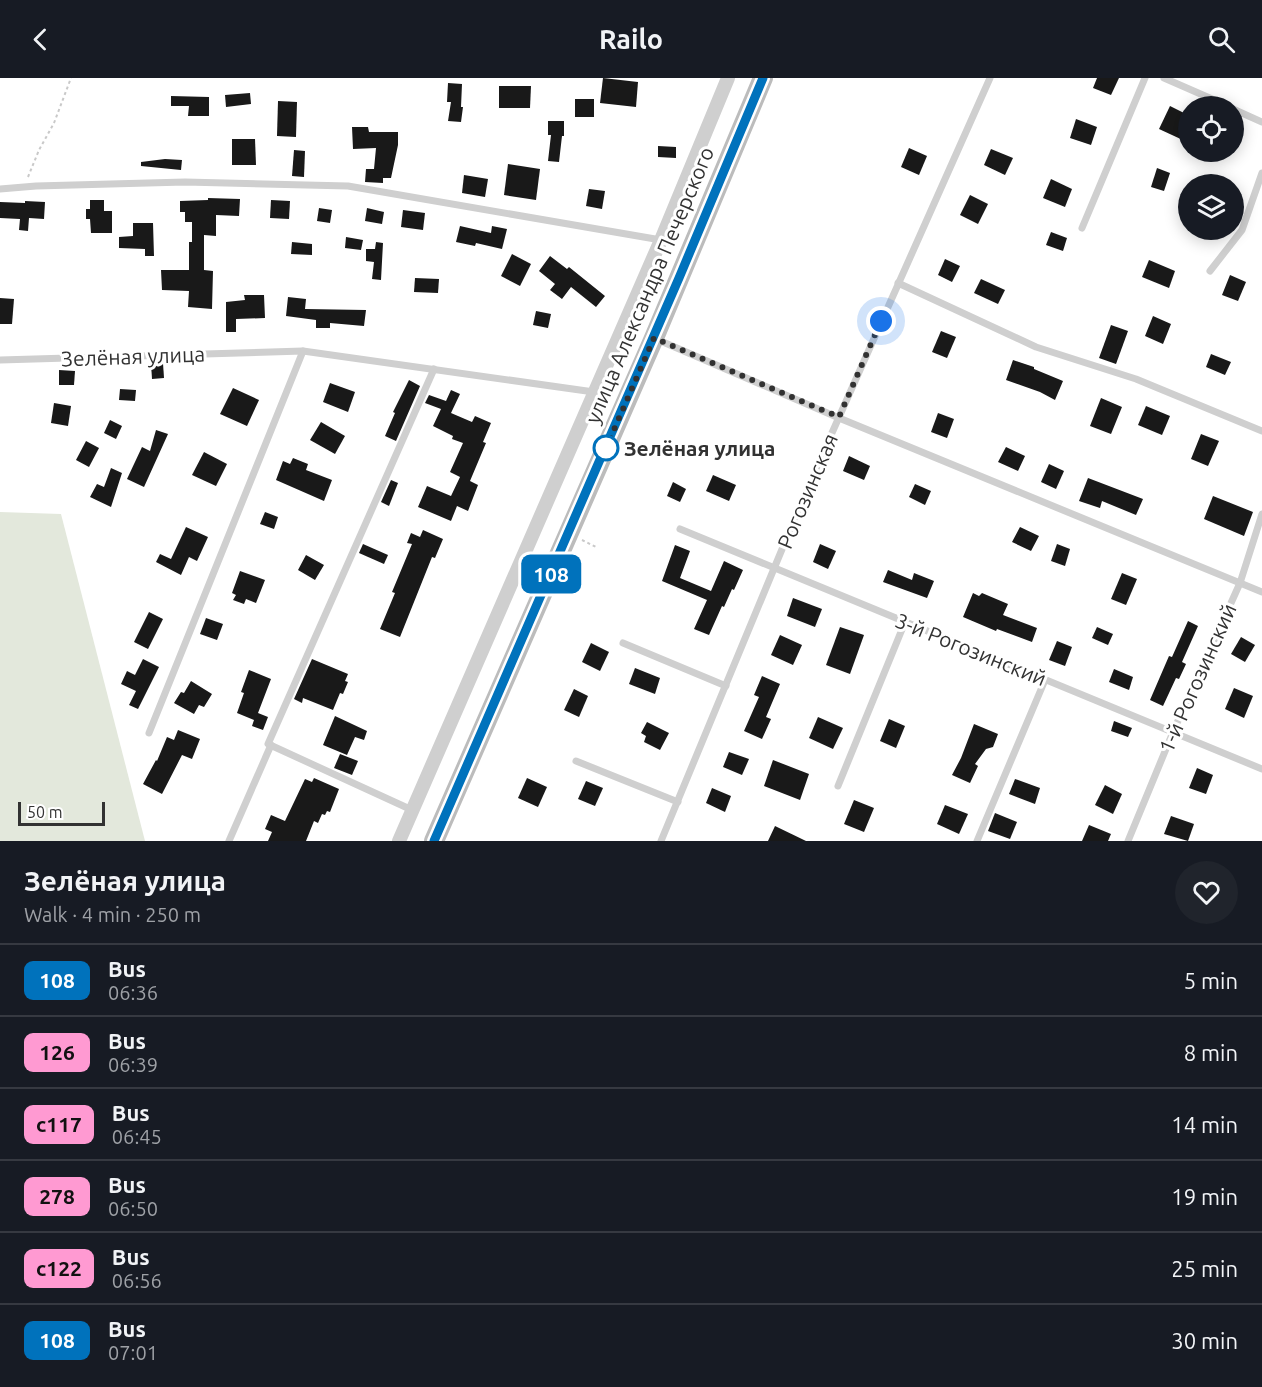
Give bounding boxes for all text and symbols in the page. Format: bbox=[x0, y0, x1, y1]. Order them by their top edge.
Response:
icon: back bbox=[24, 23, 57, 56]
icon: search bbox=[1205, 23, 1238, 56]
text: Railo bbox=[599, 24, 663, 54]
map controls bbox=[1178, 96, 1244, 240]
button: locate bbox=[1178, 96, 1244, 162]
street label: улица Александра Печерского bbox=[580, 143, 718, 427]
button: layers bbox=[1178, 174, 1244, 240]
your location bbox=[866, 306, 896, 336]
street label: Зелёная улица bbox=[61, 341, 205, 371]
street label: Рогозинская bbox=[772, 430, 842, 552]
marker: Зелёная улица bbox=[593, 435, 619, 461]
place label: Зелёная улица bbox=[624, 436, 776, 460]
line badge: 108 bbox=[516, 554, 586, 594]
text: 108 bbox=[533, 562, 569, 586]
street label: 1-й Рогозинский bbox=[1153, 600, 1241, 756]
street label: 3-й Рогозинский bbox=[892, 608, 1050, 690]
scale bar bbox=[18, 799, 105, 826]
text: 50 m bbox=[27, 803, 63, 821]
button: heart bbox=[1175, 861, 1238, 924]
text: Зелёная улица bbox=[24, 865, 226, 896]
text: Walk · 4 min · 250 m bbox=[24, 903, 201, 926]
text: Bus bbox=[108, 956, 146, 981]
text: 108 bbox=[39, 968, 75, 992]
text: 5 min bbox=[1184, 968, 1238, 993]
text: 06:36 bbox=[108, 981, 158, 1004]
text: Bus bbox=[108, 1028, 146, 1053]
text: 126 bbox=[39, 1040, 75, 1064]
text: 8 min bbox=[1184, 1040, 1238, 1065]
text: 06:39 bbox=[108, 1053, 158, 1076]
text: Bus bbox=[112, 1100, 150, 1125]
text: с117 bbox=[36, 1112, 82, 1136]
text: 14 min bbox=[1171, 1112, 1238, 1137]
text: 06:45 bbox=[112, 1125, 162, 1148]
text: Bus bbox=[108, 1172, 146, 1197]
text: 278 bbox=[39, 1184, 75, 1208]
text: 19 min bbox=[1171, 1184, 1238, 1209]
text: 06:50 bbox=[108, 1197, 158, 1220]
text: Bus bbox=[112, 1244, 150, 1269]
text: с122 bbox=[36, 1256, 82, 1280]
text: 25 min bbox=[1171, 1256, 1238, 1281]
text: 06:56 bbox=[112, 1269, 162, 1292]
text: Bus bbox=[108, 1316, 146, 1341]
text: 108 bbox=[39, 1328, 75, 1352]
text: 30 min bbox=[1171, 1328, 1238, 1353]
text: 07:01 bbox=[108, 1341, 158, 1364]

